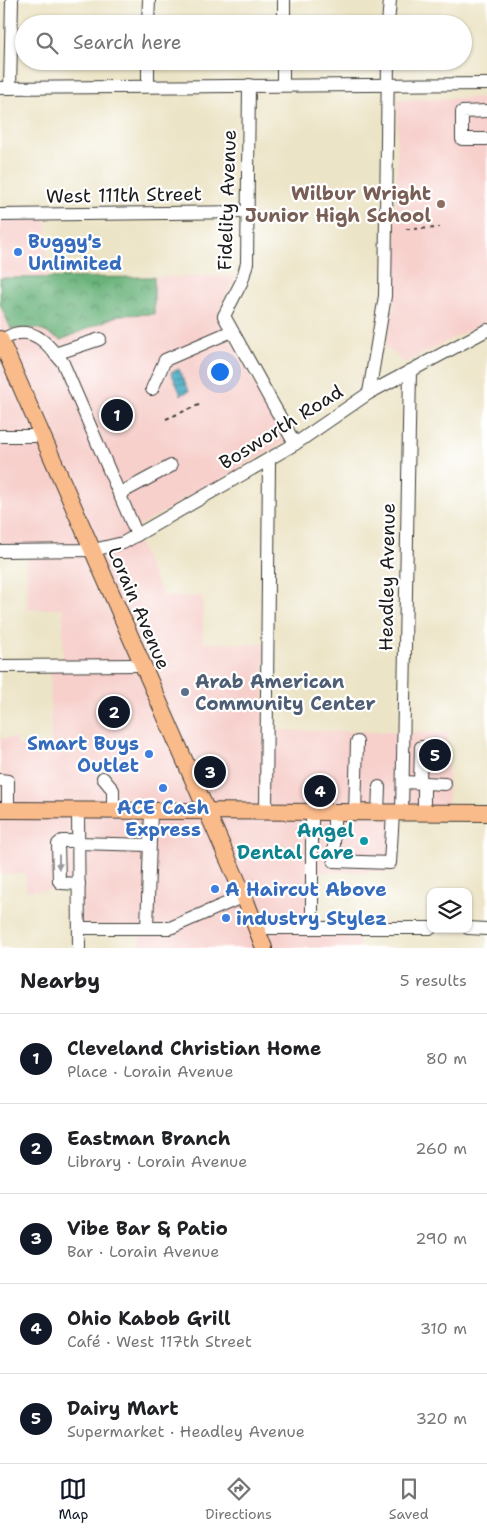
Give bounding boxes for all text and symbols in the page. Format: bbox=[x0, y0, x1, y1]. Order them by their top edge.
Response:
search box bbox=[15, 15, 472, 70]
icon: search bbox=[33, 29, 61, 57]
text: Search here bbox=[73, 30, 182, 55]
street label: Fidelity Avenue bbox=[212, 129, 242, 271]
street label: West 111th Street bbox=[46, 181, 202, 209]
place label: Wilbur Wright Junior High School bbox=[245, 181, 431, 228]
marker: Wilbur Wright Junior High School bbox=[435, 198, 447, 210]
place label: Buggy's Unlimited bbox=[28, 229, 122, 276]
marker: Buggy's Unlimited bbox=[12, 246, 24, 258]
your location bbox=[207, 359, 233, 385]
street label: Bosworth Road bbox=[214, 379, 348, 475]
pin: 1 bbox=[101, 396, 133, 434]
street label: Headley Avenue bbox=[373, 503, 401, 651]
street label: Lorain Avenue bbox=[102, 543, 176, 673]
place label: Arab American Community Center bbox=[195, 669, 376, 716]
marker: Arab American Community Center bbox=[179, 686, 191, 698]
pin: 2 bbox=[98, 693, 130, 731]
place label: Smart Buys Outlet bbox=[27, 731, 139, 778]
pin: 5 bbox=[419, 736, 451, 774]
marker: Smart Buys Outlet bbox=[143, 748, 155, 760]
pin: 3 bbox=[194, 753, 226, 791]
pin: 4 bbox=[304, 772, 336, 810]
marker: ACE Cash Express bbox=[157, 782, 169, 794]
place label: ACE Cash Express bbox=[117, 795, 209, 842]
place label: Angel Dental Care bbox=[237, 818, 354, 865]
marker: Angel Dental Care bbox=[358, 835, 370, 847]
one-way arrow bbox=[55, 855, 63, 871]
place label: A Haircut Above bbox=[225, 877, 387, 902]
marker: A Haircut Above bbox=[209, 883, 221, 895]
map controls bbox=[427, 888, 472, 933]
button: layers bbox=[427, 888, 472, 933]
place label: industry Stylez bbox=[236, 906, 387, 931]
marker: industry Stylez bbox=[220, 912, 232, 924]
text: Nearby bbox=[20, 967, 100, 995]
text: 5 results bbox=[400, 970, 467, 991]
text: Cleveland Christian Home bbox=[67, 1036, 321, 1061]
text: 1 bbox=[32, 1048, 40, 1069]
text: 80 m bbox=[426, 1048, 467, 1069]
text: Place · Lorain Avenue bbox=[67, 1061, 233, 1082]
text: Eastman Branch bbox=[67, 1126, 230, 1151]
text: 2 bbox=[30, 1138, 42, 1159]
text: 260 m bbox=[415, 1138, 467, 1159]
text: Library · Lorain Avenue bbox=[67, 1151, 247, 1172]
text: Vibe Bar & Patio bbox=[67, 1216, 228, 1241]
text: 3 bbox=[30, 1228, 42, 1249]
text: 290 m bbox=[415, 1228, 467, 1249]
text: Bar · Lorain Avenue bbox=[67, 1241, 219, 1262]
text: Ohio Kabob Grill bbox=[67, 1306, 231, 1331]
text: 4 bbox=[30, 1318, 42, 1339]
text: 310 m bbox=[420, 1318, 467, 1339]
text: Café · West 117th Street bbox=[67, 1331, 252, 1352]
text: Dairy Mart bbox=[67, 1396, 179, 1421]
text: 5 bbox=[31, 1408, 41, 1429]
text: 320 m bbox=[416, 1408, 467, 1429]
text: Supermarket · Headley Avenue bbox=[67, 1421, 305, 1442]
tab: Map bbox=[58, 1475, 88, 1523]
tab: Directions bbox=[205, 1475, 272, 1523]
tab: Saved bbox=[389, 1475, 429, 1523]

